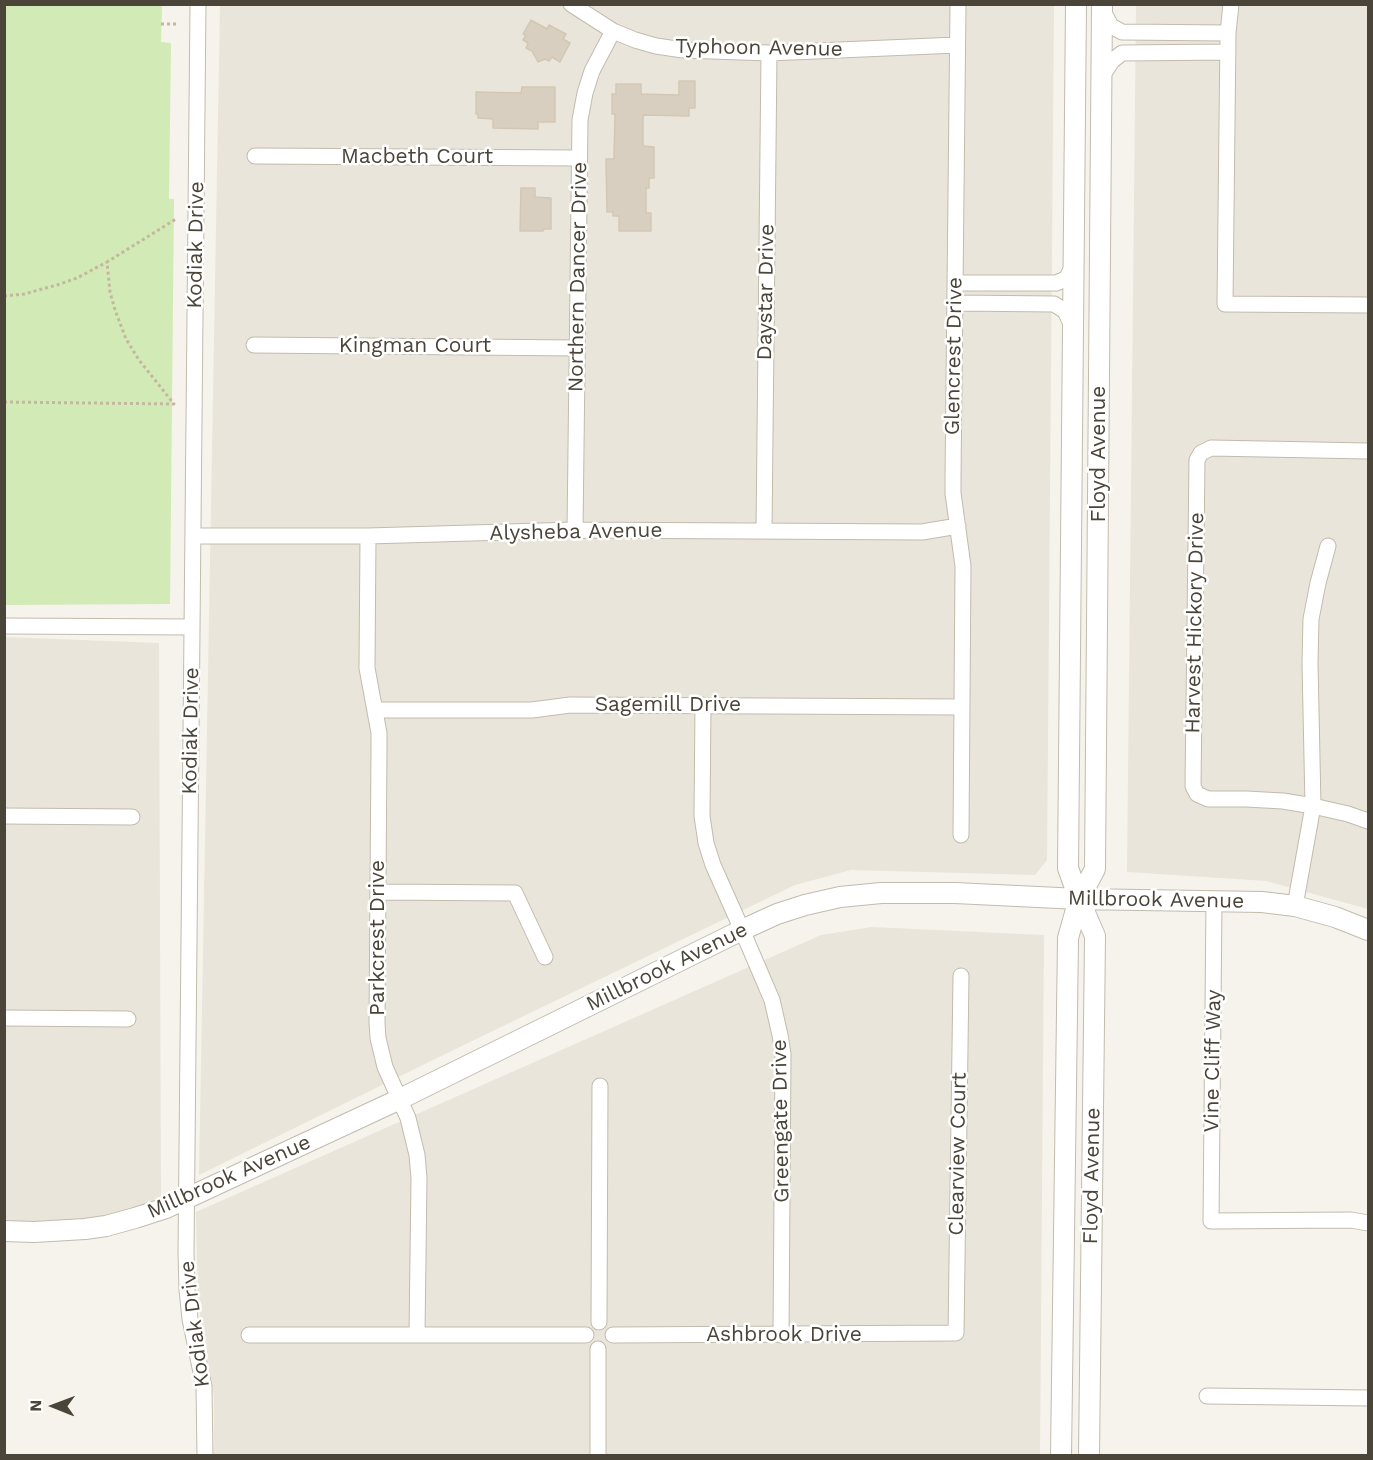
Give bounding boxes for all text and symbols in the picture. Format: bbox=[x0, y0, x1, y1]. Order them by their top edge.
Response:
street label: Typhoon Avenue bbox=[675, 34, 843, 62]
street label: Macbeth Court bbox=[341, 144, 493, 170]
street label: Northern Dancer Drive bbox=[563, 162, 593, 392]
street label: Kodiak Drive bbox=[182, 181, 210, 309]
street label: Daystar Drive bbox=[752, 223, 780, 361]
street label: Glencrest Drive bbox=[940, 277, 968, 435]
street label: Kingman Court bbox=[339, 333, 491, 359]
street label: Floyd Avenue bbox=[1086, 386, 1112, 522]
street label: Harvest Hickory Drive bbox=[1180, 512, 1210, 734]
street label: Alysheba Avenue bbox=[489, 518, 663, 546]
street label: Kodiak Drive bbox=[177, 667, 205, 795]
street label: Sagemill Drive bbox=[595, 692, 741, 718]
street label: Parkcrest Drive bbox=[365, 860, 391, 1016]
street label: Millbrook Avenue bbox=[1068, 886, 1244, 914]
street label: Millbrook Avenue bbox=[582, 917, 752, 1017]
street label: Vine Cliff Way bbox=[1199, 989, 1227, 1133]
street label: Greengate Drive bbox=[767, 1039, 795, 1203]
street label: Clearview Court bbox=[944, 1072, 972, 1236]
street label: Floyd Avenue bbox=[1078, 1107, 1106, 1245]
street label: Millbrook Avenue bbox=[143, 1130, 315, 1224]
street label: Kodiak Drive bbox=[175, 1259, 215, 1389]
street label: Ashbrook Drive bbox=[706, 1322, 862, 1348]
north arrow bbox=[24, 1376, 84, 1436]
text: N bbox=[26, 1400, 45, 1412]

